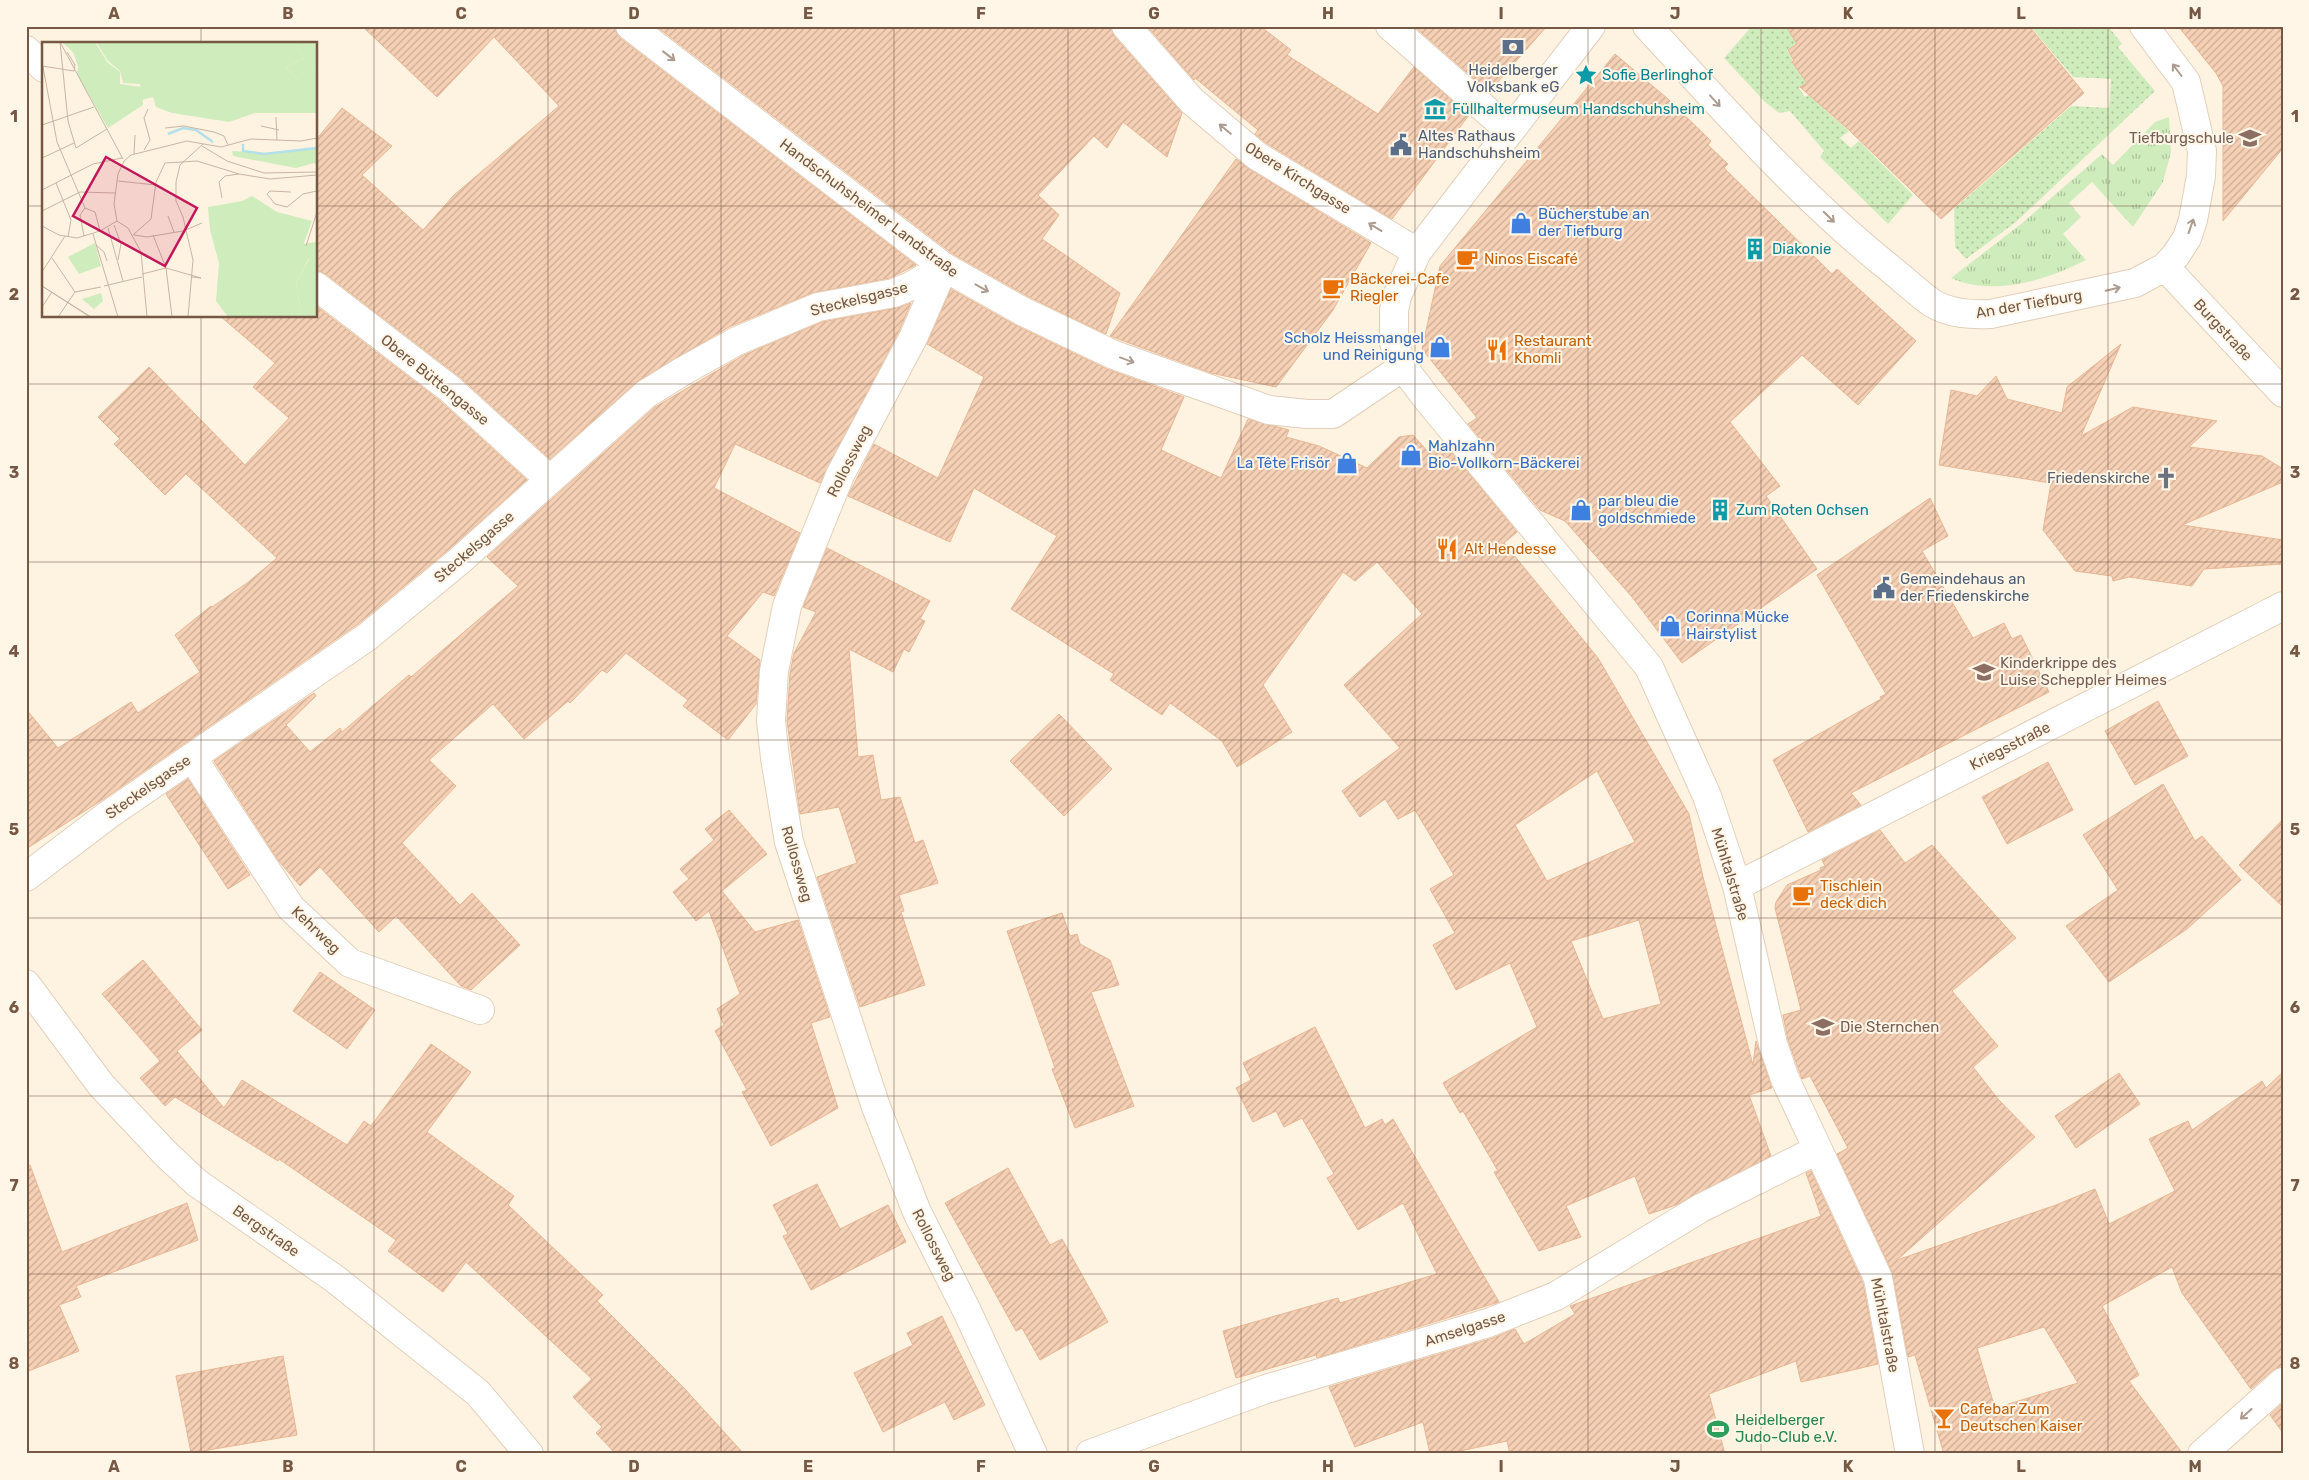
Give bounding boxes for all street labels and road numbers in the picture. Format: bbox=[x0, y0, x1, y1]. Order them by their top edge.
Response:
street label: Handschuhsheimer Landstraße bbox=[776, 135, 962, 281]
street label: Obere Kirchgasse bbox=[1242, 138, 1354, 218]
street label: Steckelsgasse bbox=[808, 278, 910, 320]
street label: An der Tiefburg bbox=[1974, 286, 2084, 322]
street label: Burgstraße bbox=[2190, 295, 2256, 365]
street label: Obere Büttengasse bbox=[377, 331, 493, 429]
street label: Rollossweg bbox=[823, 422, 875, 500]
street label: Steckelsgasse bbox=[430, 507, 518, 587]
street label: Kriegsstraße bbox=[1967, 718, 2053, 774]
street label: Steckelsgasse bbox=[102, 751, 194, 823]
street label: Rollossweg bbox=[778, 824, 816, 904]
street label: Mühltalstraße bbox=[1707, 825, 1753, 923]
street label: Kehrweg bbox=[288, 902, 344, 958]
street label: Bergstraße bbox=[229, 1201, 303, 1261]
street label: Rollossweg bbox=[908, 1206, 960, 1284]
street label: Mühltalstraße bbox=[1867, 1276, 1903, 1374]
street label: Amselgasse bbox=[1422, 1307, 1508, 1351]

